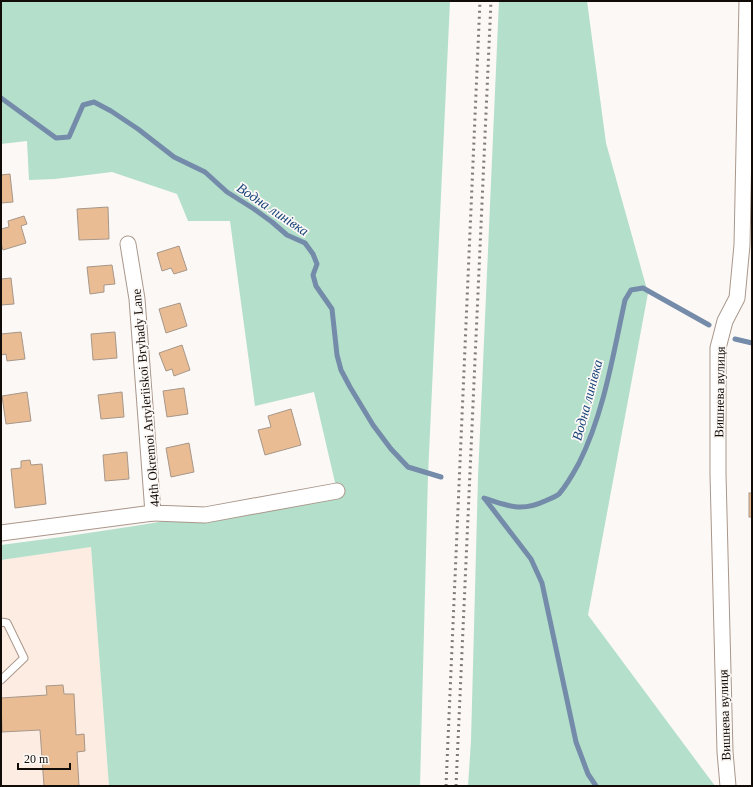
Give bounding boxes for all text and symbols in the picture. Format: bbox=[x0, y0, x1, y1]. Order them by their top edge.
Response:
water label: Водна линівка bbox=[234, 180, 311, 239]
street label: 44th Okremoi Artyleriiskoi Bryhady Lane bbox=[128, 288, 163, 508]
street label: Вишнева вулиця bbox=[711, 346, 728, 438]
water label: Водна линівка bbox=[569, 358, 605, 442]
street label: Вишнева вулиця bbox=[715, 669, 734, 761]
scale bar bbox=[18, 745, 70, 771]
text: 20 m bbox=[24, 752, 49, 766]

